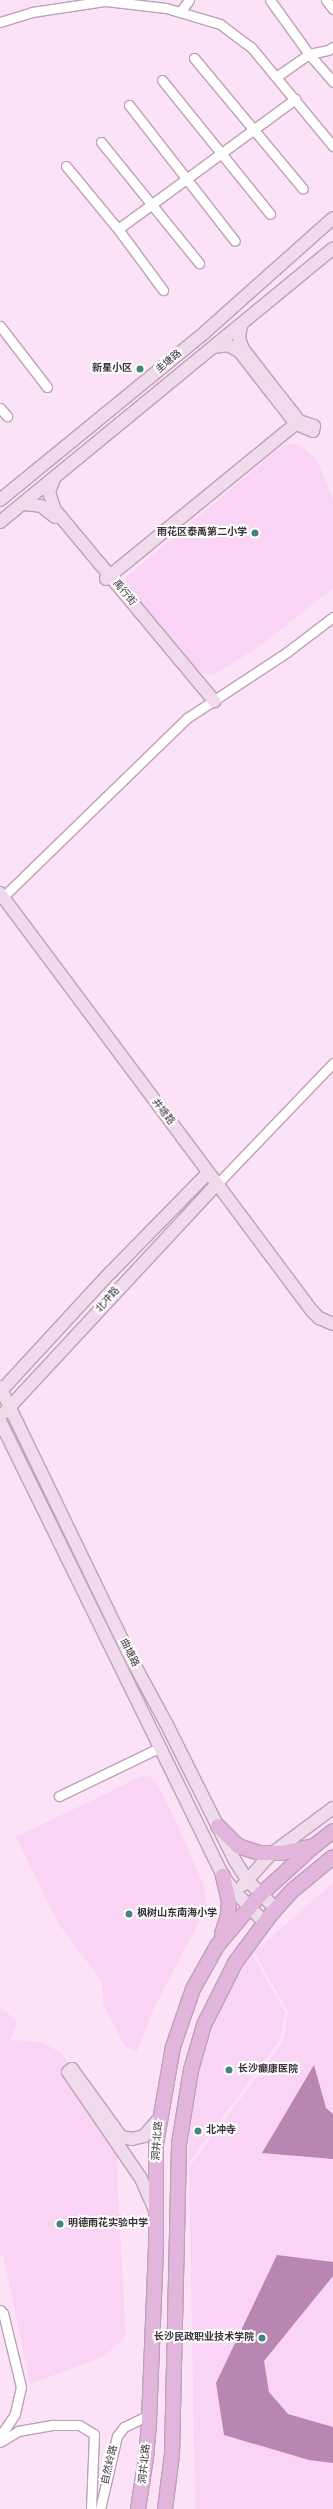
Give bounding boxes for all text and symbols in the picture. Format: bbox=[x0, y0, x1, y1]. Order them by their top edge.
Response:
street label: 圭塘路 bbox=[154, 348, 184, 376]
place label: 新星小区 bbox=[92, 363, 132, 375]
marker: 新星小区 bbox=[135, 364, 145, 374]
place label: 雨花区泰禹第二小学 bbox=[157, 527, 247, 539]
marker: 雨花区泰禹第二小学 bbox=[250, 528, 260, 538]
street label: 禹行街 bbox=[110, 578, 138, 608]
street label: 井塘路 bbox=[149, 1096, 177, 1128]
street label: 北冲路 bbox=[94, 1285, 122, 1315]
street label: 曲塘路 bbox=[117, 1637, 141, 1669]
place label: 枫树山东南海小学 bbox=[137, 1908, 217, 1920]
marker: 枫树山东南海小学 bbox=[124, 1909, 134, 1919]
marker: 长沙癫康医院 bbox=[223, 2064, 235, 2076]
place label: 长沙癫康医院 bbox=[238, 2064, 298, 2076]
street label: 洞井北路 bbox=[151, 2121, 165, 2161]
place label: 北冲寺 bbox=[206, 2125, 236, 2137]
marker: 北冲寺 bbox=[193, 2126, 203, 2136]
place label: 明德雨花实验中学 bbox=[68, 2218, 148, 2230]
marker: 明德雨花实验中学 bbox=[55, 2219, 65, 2229]
place label: 长沙民政职业技术学院 bbox=[154, 2332, 254, 2344]
marker: 长沙民政职业技术学院 bbox=[257, 2333, 267, 2343]
street label: 洞井北路 bbox=[137, 2443, 153, 2485]
street label: 自然岭路 bbox=[100, 2444, 120, 2486]

